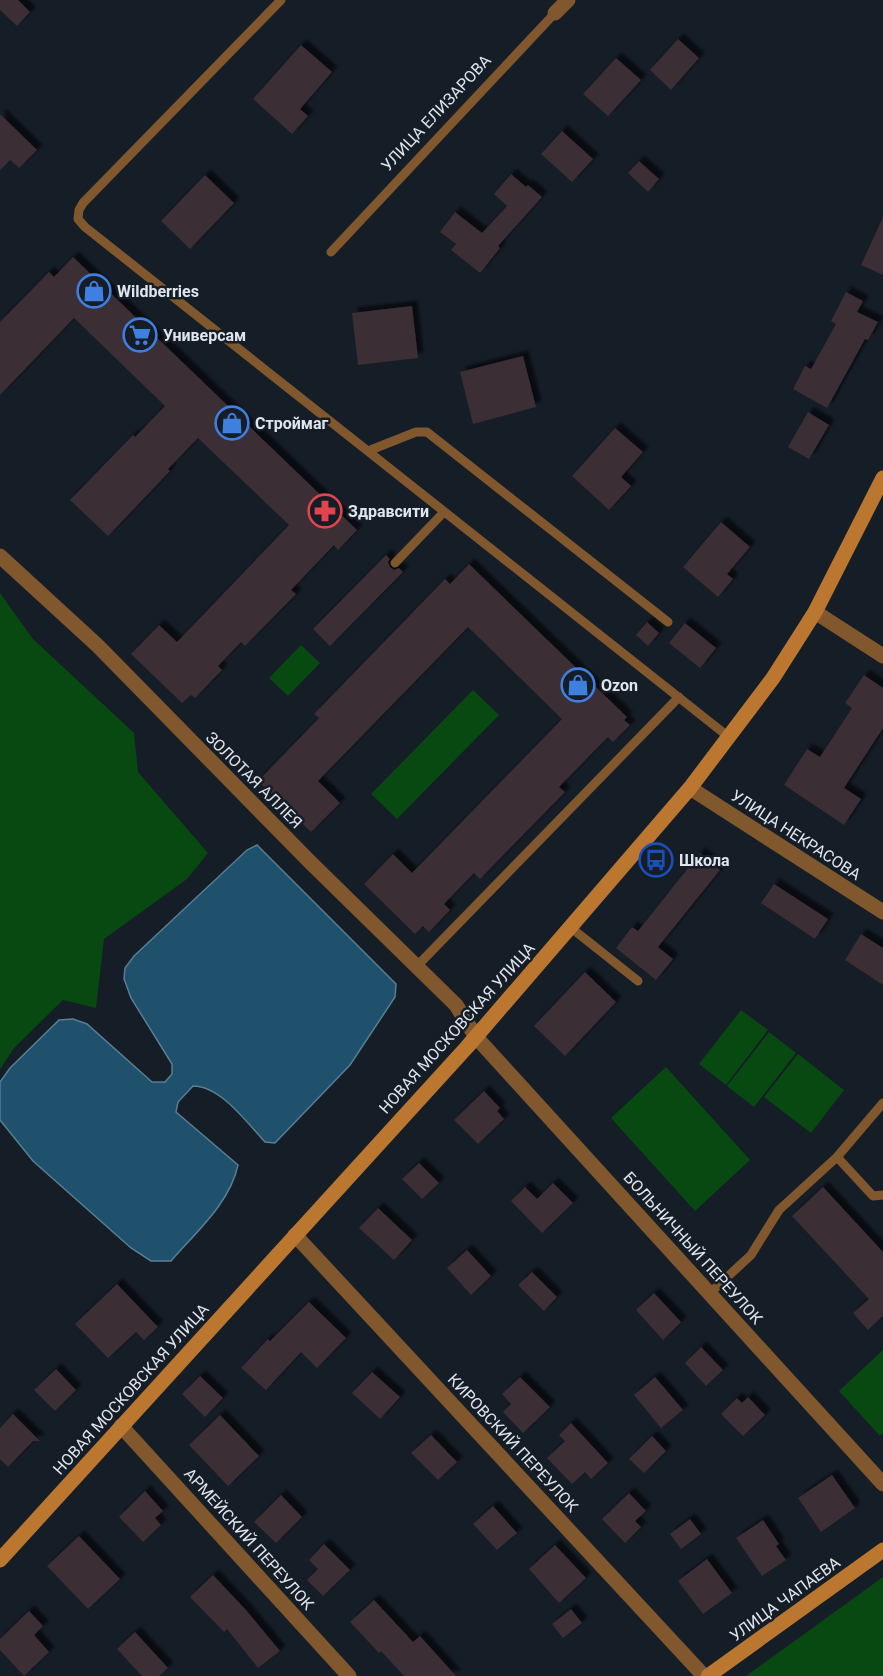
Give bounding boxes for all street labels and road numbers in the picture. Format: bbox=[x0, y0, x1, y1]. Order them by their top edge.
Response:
street label: УЛИЦА ЕЛИЗАРОВА bbox=[377, 51, 495, 175]
street label: ЗОЛОТАЯ АЛЛЕЯ bbox=[202, 728, 306, 832]
street label: УЛИЦА НЕКРАСОВА bbox=[728, 786, 865, 884]
street label: НОВАЯ МОСКОВСКАЯ УЛИЦА bbox=[375, 938, 539, 1117]
street label: БОЛЬНИЧНЫЙ ПЕРЕУЛОК bbox=[620, 1168, 767, 1329]
street label: НОВАЯ МОСКОВСКАЯ УЛИЦА bbox=[49, 1299, 213, 1478]
street label: КИРОВСКИЙ ПЕРЕУЛОК bbox=[444, 1370, 583, 1517]
street label: АРМЕЙСКИЙ ПЕРЕУЛОК bbox=[180, 1464, 318, 1614]
street label: УЛИЦА ЧАПАЕВА bbox=[726, 1552, 844, 1645]

